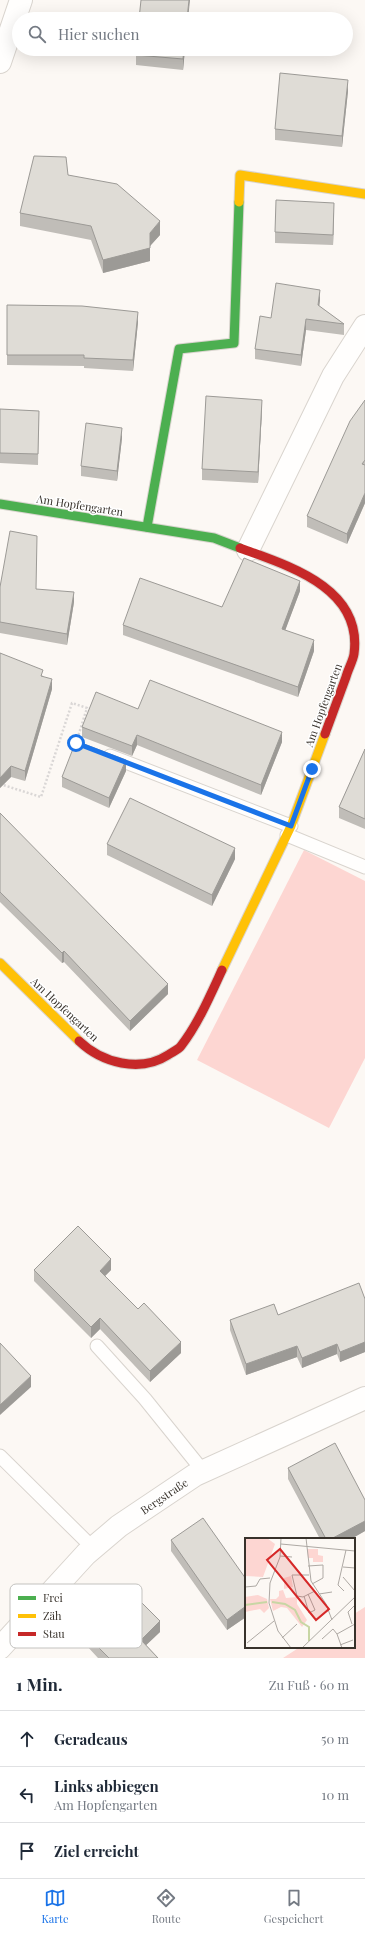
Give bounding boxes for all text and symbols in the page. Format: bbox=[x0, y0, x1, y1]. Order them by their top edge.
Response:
search box bbox=[12, 12, 353, 56]
icon: search bbox=[26, 23, 48, 45]
text: Hier suchen bbox=[58, 24, 140, 44]
street label: Am Hopfengarten bbox=[35, 491, 125, 519]
street label: Am Hopfengarten bbox=[301, 661, 345, 750]
route start bbox=[67, 734, 85, 752]
route end bbox=[303, 760, 321, 778]
street label: Am Hopfengarten bbox=[27, 973, 102, 1045]
street label: Bergstraße bbox=[137, 1474, 191, 1517]
inset map bbox=[245, 1538, 355, 1648]
legend bbox=[10, 1584, 142, 1648]
text: Frei bbox=[43, 1590, 63, 1605]
text: Zäh bbox=[43, 1608, 62, 1623]
text: Stau bbox=[43, 1626, 65, 1641]
text: 1 Min. bbox=[16, 1673, 63, 1695]
text: Zu Fuß · 60 m bbox=[269, 1676, 349, 1693]
icon: ahead bbox=[16, 1728, 38, 1750]
text: Geradeaus bbox=[54, 1729, 128, 1749]
text: 50 m bbox=[321, 1730, 349, 1747]
text: Links abbiegen bbox=[54, 1776, 159, 1796]
icon: left bbox=[16, 1784, 38, 1806]
text: 10 m bbox=[322, 1786, 349, 1803]
text: Am Hopfengarten bbox=[54, 1796, 158, 1813]
icon: arrive bbox=[16, 1840, 38, 1862]
text: Ziel erreicht bbox=[54, 1841, 139, 1861]
tab: Karte bbox=[42, 1887, 69, 1926]
tab: Route bbox=[152, 1887, 181, 1926]
tab: Gespeichert bbox=[264, 1887, 323, 1926]

